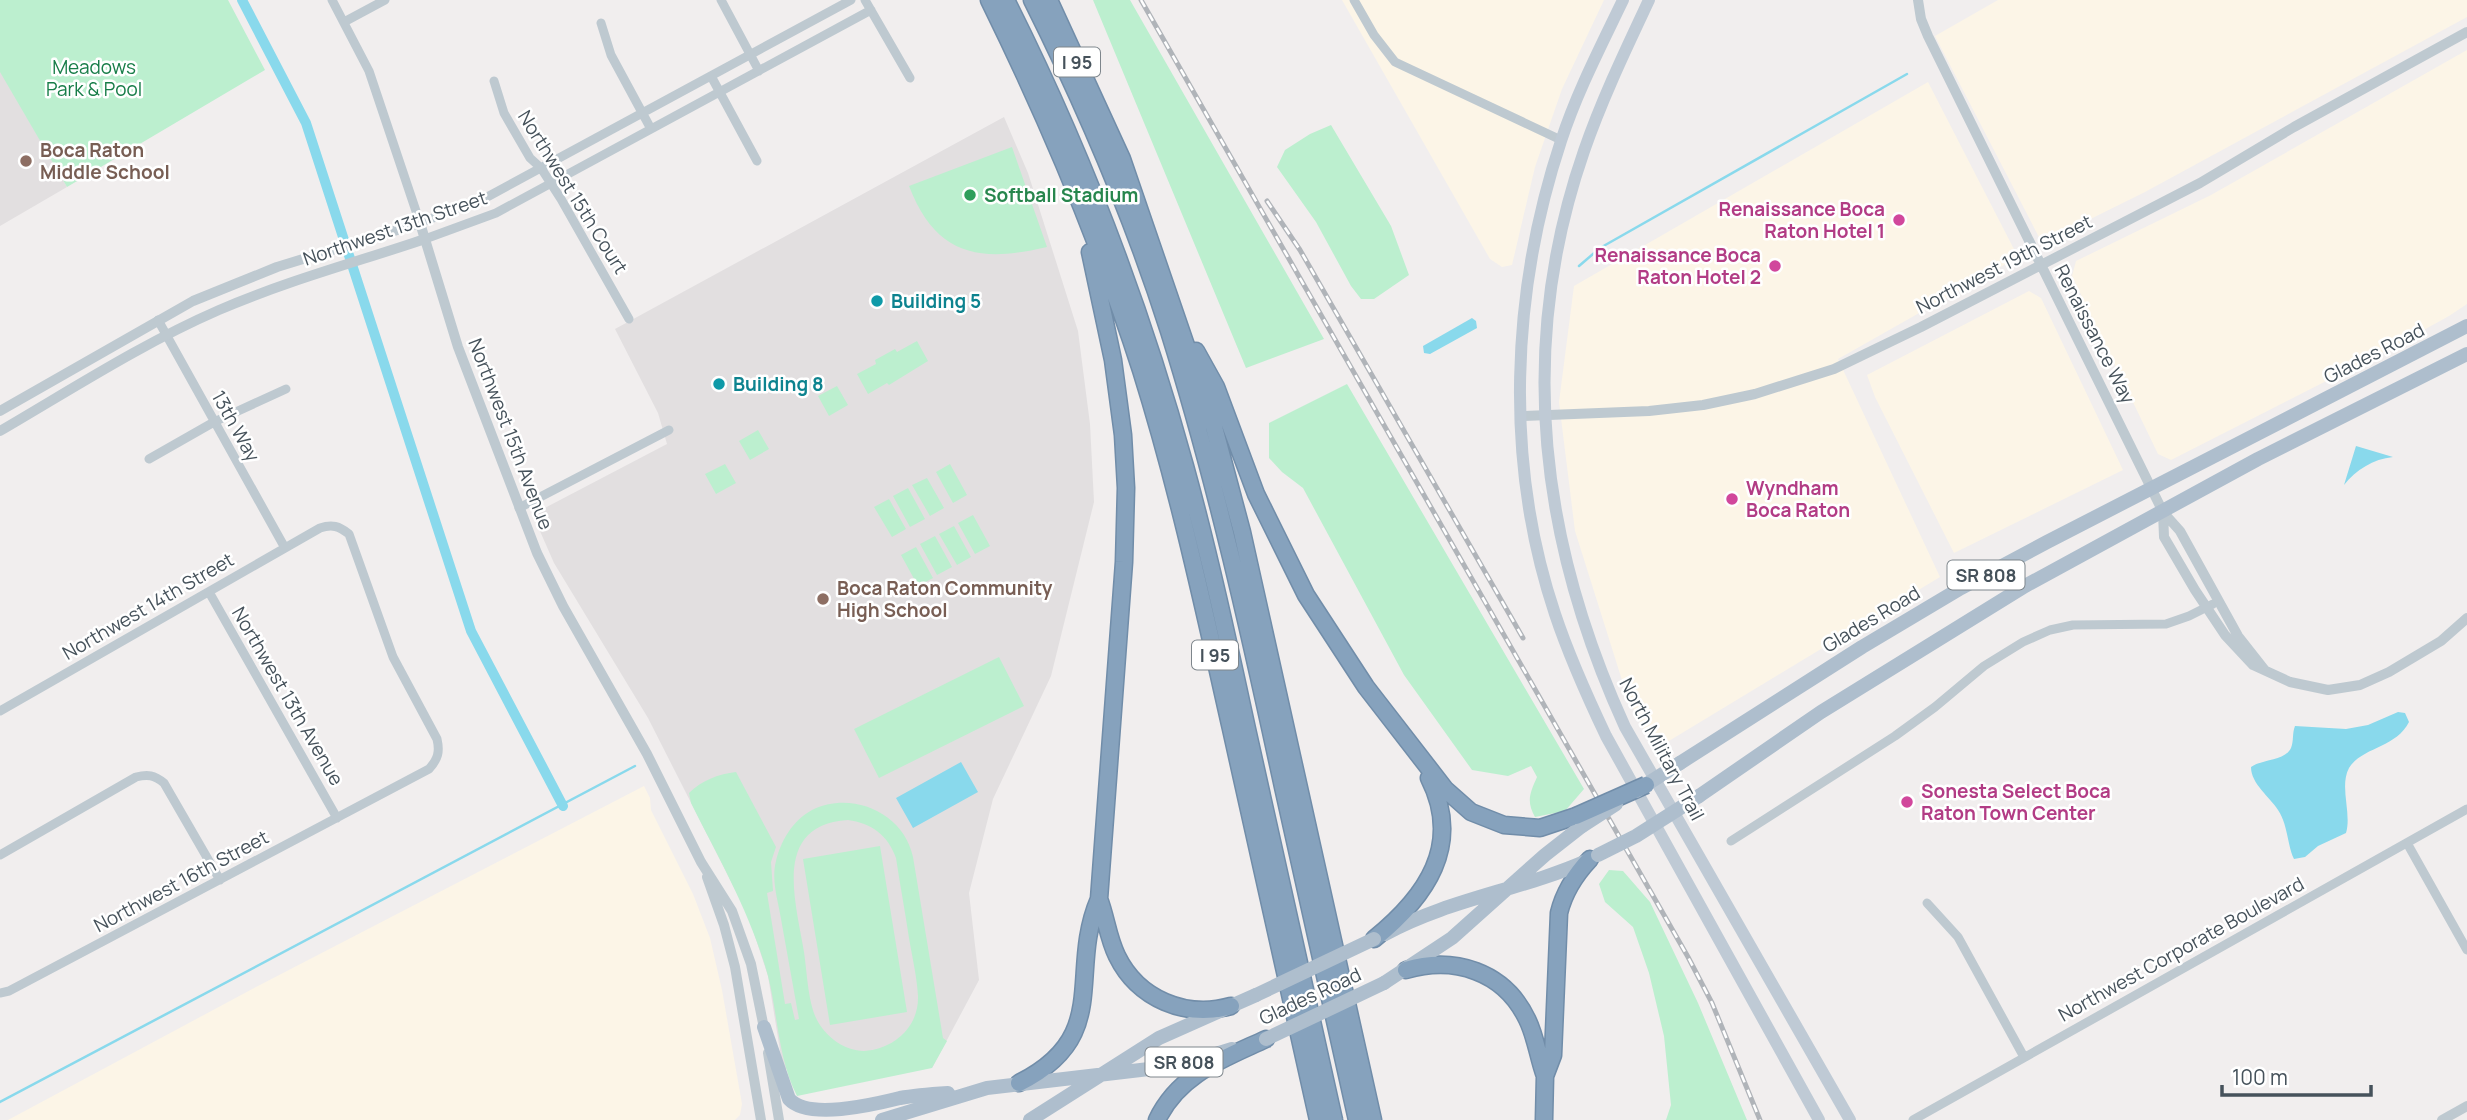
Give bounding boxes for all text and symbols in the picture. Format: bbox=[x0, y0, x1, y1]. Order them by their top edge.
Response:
road number: I 95 bbox=[1054, 48, 1100, 76]
park label: Meadows Park & Pool bbox=[46, 54, 142, 102]
street label: Northwest 15th Court bbox=[512, 105, 634, 279]
place label: Boca Raton Middle School bbox=[40, 137, 170, 185]
marker: Boca Raton Middle School bbox=[18, 153, 34, 169]
place label: Softball Stadium bbox=[984, 182, 1138, 208]
street label: Northwest 13th Street bbox=[299, 184, 491, 272]
marker: Softball Stadium bbox=[962, 187, 978, 203]
place label: Renaissance Boca Raton Hotel 1 bbox=[1719, 196, 1885, 244]
street label: Northwest 19th Street bbox=[1911, 208, 2097, 320]
marker: Renaissance Boca Raton Hotel 1 bbox=[1891, 212, 1907, 228]
place label: Renaissance Boca Raton Hotel 2 bbox=[1595, 242, 1761, 290]
marker: Renaissance Boca Raton Hotel 2 bbox=[1767, 258, 1783, 274]
street label: Renaissance Way bbox=[2049, 260, 2141, 408]
place label: Building 5 bbox=[891, 288, 981, 314]
marker: Building 5 bbox=[869, 293, 885, 309]
street label: Glades Road bbox=[2319, 317, 2429, 389]
street label: Northwest 15th Avenue bbox=[463, 335, 559, 533]
place label: Building 8 bbox=[733, 371, 824, 397]
marker: Building 8 bbox=[711, 376, 727, 392]
street label: 13th Way bbox=[206, 386, 266, 466]
place label: Wyndham Boca Raton bbox=[1746, 475, 1850, 523]
marker: Wyndham Boca Raton bbox=[1724, 491, 1740, 507]
street label: Northwest 14th Street bbox=[58, 546, 238, 666]
road number: SR 808 bbox=[1948, 560, 2024, 590]
place label: Boca Raton Community High School bbox=[837, 575, 1053, 623]
street label: Glades Road bbox=[1817, 580, 1925, 658]
marker: Boca Raton Community High School bbox=[815, 591, 831, 607]
street label: Northwest 13th Avenue bbox=[226, 602, 350, 790]
road number: I 95 bbox=[1192, 640, 1238, 670]
street label: North Military Trail bbox=[1613, 673, 1711, 825]
place label: Sonesta Select Boca Raton Town Center bbox=[1921, 778, 2111, 826]
marker: Sonesta Select Boca Raton Town Center bbox=[1899, 794, 1915, 810]
street label: Northwest 16th Street bbox=[89, 824, 273, 938]
street label: Northwest Corporate Boulevard bbox=[2054, 871, 2308, 1027]
street label: Glades Road bbox=[1255, 961, 1365, 1031]
road number: SR 808 bbox=[1146, 1048, 1222, 1077]
scale bar bbox=[2222, 1054, 2371, 1098]
text: 100 m bbox=[2232, 1063, 2288, 1091]

